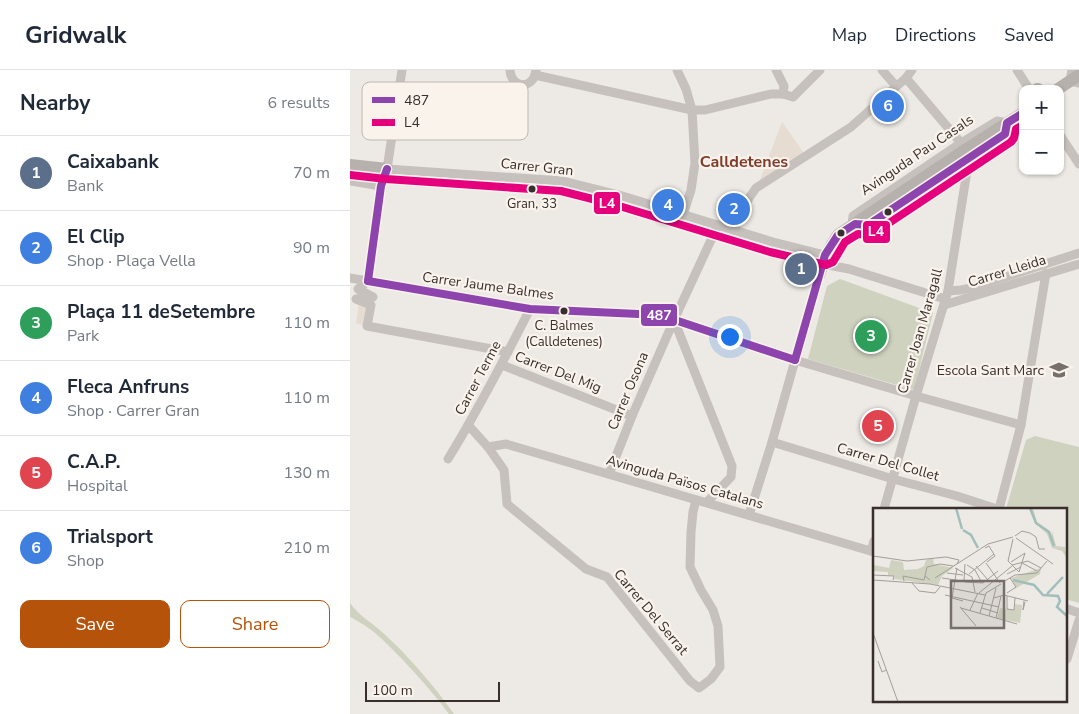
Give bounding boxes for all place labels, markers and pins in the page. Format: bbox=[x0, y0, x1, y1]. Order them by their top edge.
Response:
pin: 6 bbox=[872, 87, 904, 125]
marker: Gran, 33 bbox=[527, 184, 537, 194]
pin: 4 bbox=[652, 186, 684, 224]
pin: 2 bbox=[718, 190, 750, 228]
place label: Gran, 33 bbox=[507, 195, 557, 213]
unlabelled marker bbox=[883, 207, 893, 217]
unlabelled marker bbox=[836, 228, 846, 238]
pin: 1 bbox=[785, 250, 817, 288]
marker: C. Balmes (Calldetenes) bbox=[559, 306, 569, 316]
place label: C. Balmes (Calldetenes) bbox=[525, 317, 603, 351]
pin: 3 bbox=[855, 317, 887, 355]
school or university icon: Escola Sant Marc bbox=[1048, 359, 1070, 381]
place label: Escola Sant Marc bbox=[937, 361, 1045, 380]
pin: 5 bbox=[862, 407, 894, 445]

